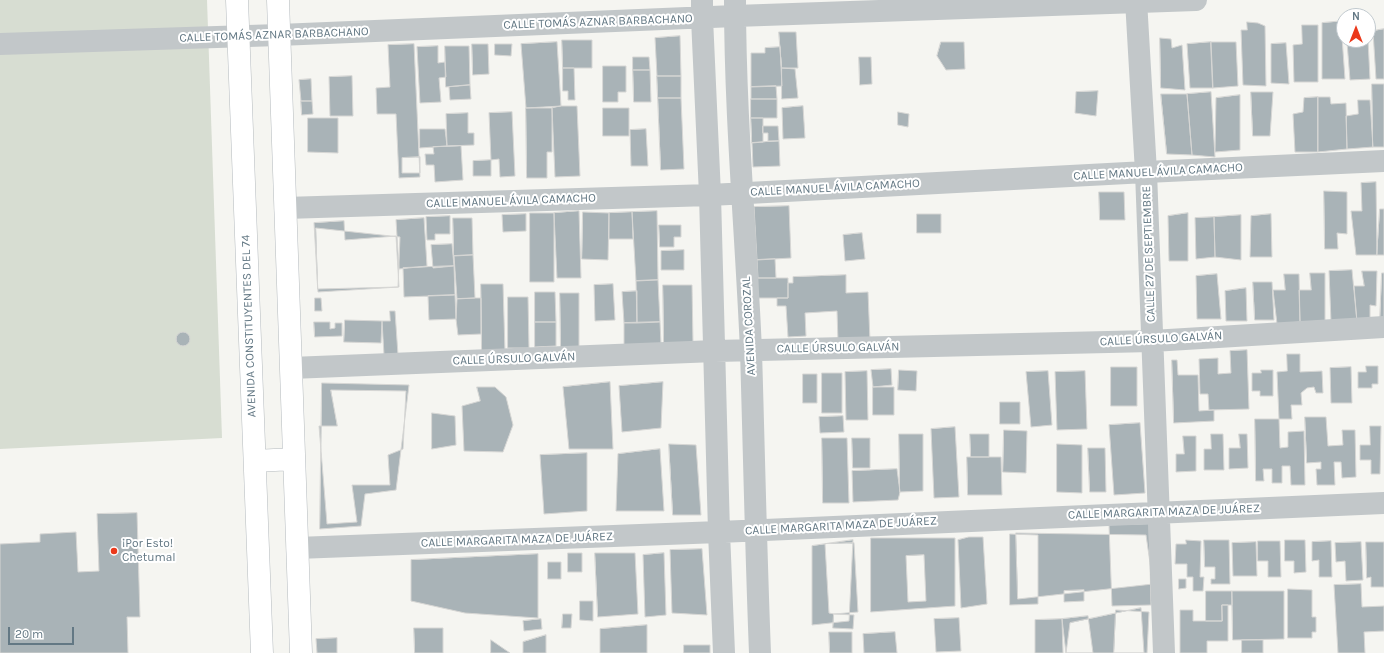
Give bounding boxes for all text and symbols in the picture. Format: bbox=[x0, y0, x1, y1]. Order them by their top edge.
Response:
north arrow bbox=[1336, 8, 1376, 48]
text: N bbox=[1352, 10, 1360, 23]
street label: CALLE TOMÁS AZNAR BARBACHANO bbox=[503, 11, 693, 33]
street label: CALLE TOMÁS AZNAR BARBACHANO bbox=[179, 24, 369, 46]
street label: CALLE MANUEL ÁVILA CAMACHO bbox=[1073, 160, 1243, 184]
street label: CALLE MANUEL ÁVILA CAMACHO bbox=[750, 176, 920, 200]
street label: CALLE 27 DE SEPTIEMBRE bbox=[1139, 186, 1159, 322]
street label: CALLE MANUEL ÁVILA CAMACHO bbox=[426, 191, 596, 211]
street label: AVENIDA CONSTITUYENTES DEL 74 bbox=[239, 234, 259, 418]
street label: AVENIDA COROZAL bbox=[739, 276, 759, 376]
street label: CALLE ÚRSULO GALVÁN bbox=[1099, 329, 1223, 349]
street label: CALLE ÚRSULO GALVÁN bbox=[777, 340, 899, 356]
street label: CALLE ÚRSULO GALVÁN bbox=[452, 350, 576, 368]
street label: CALLE MARGARITA MAZA DE JUÁREZ bbox=[1068, 501, 1260, 523]
street label: CALLE MARGARITA MAZA DE JUÁREZ bbox=[745, 514, 937, 538]
street label: CALLE MARGARITA MAZA DE JUÁREZ bbox=[421, 529, 613, 551]
place label: ¡Por Esto! Chetumal bbox=[122, 537, 176, 565]
marker: ¡Por Esto! Chetumal bbox=[109, 546, 119, 556]
scale bar bbox=[10, 619, 76, 645]
text: 20 m bbox=[15, 627, 43, 641]

